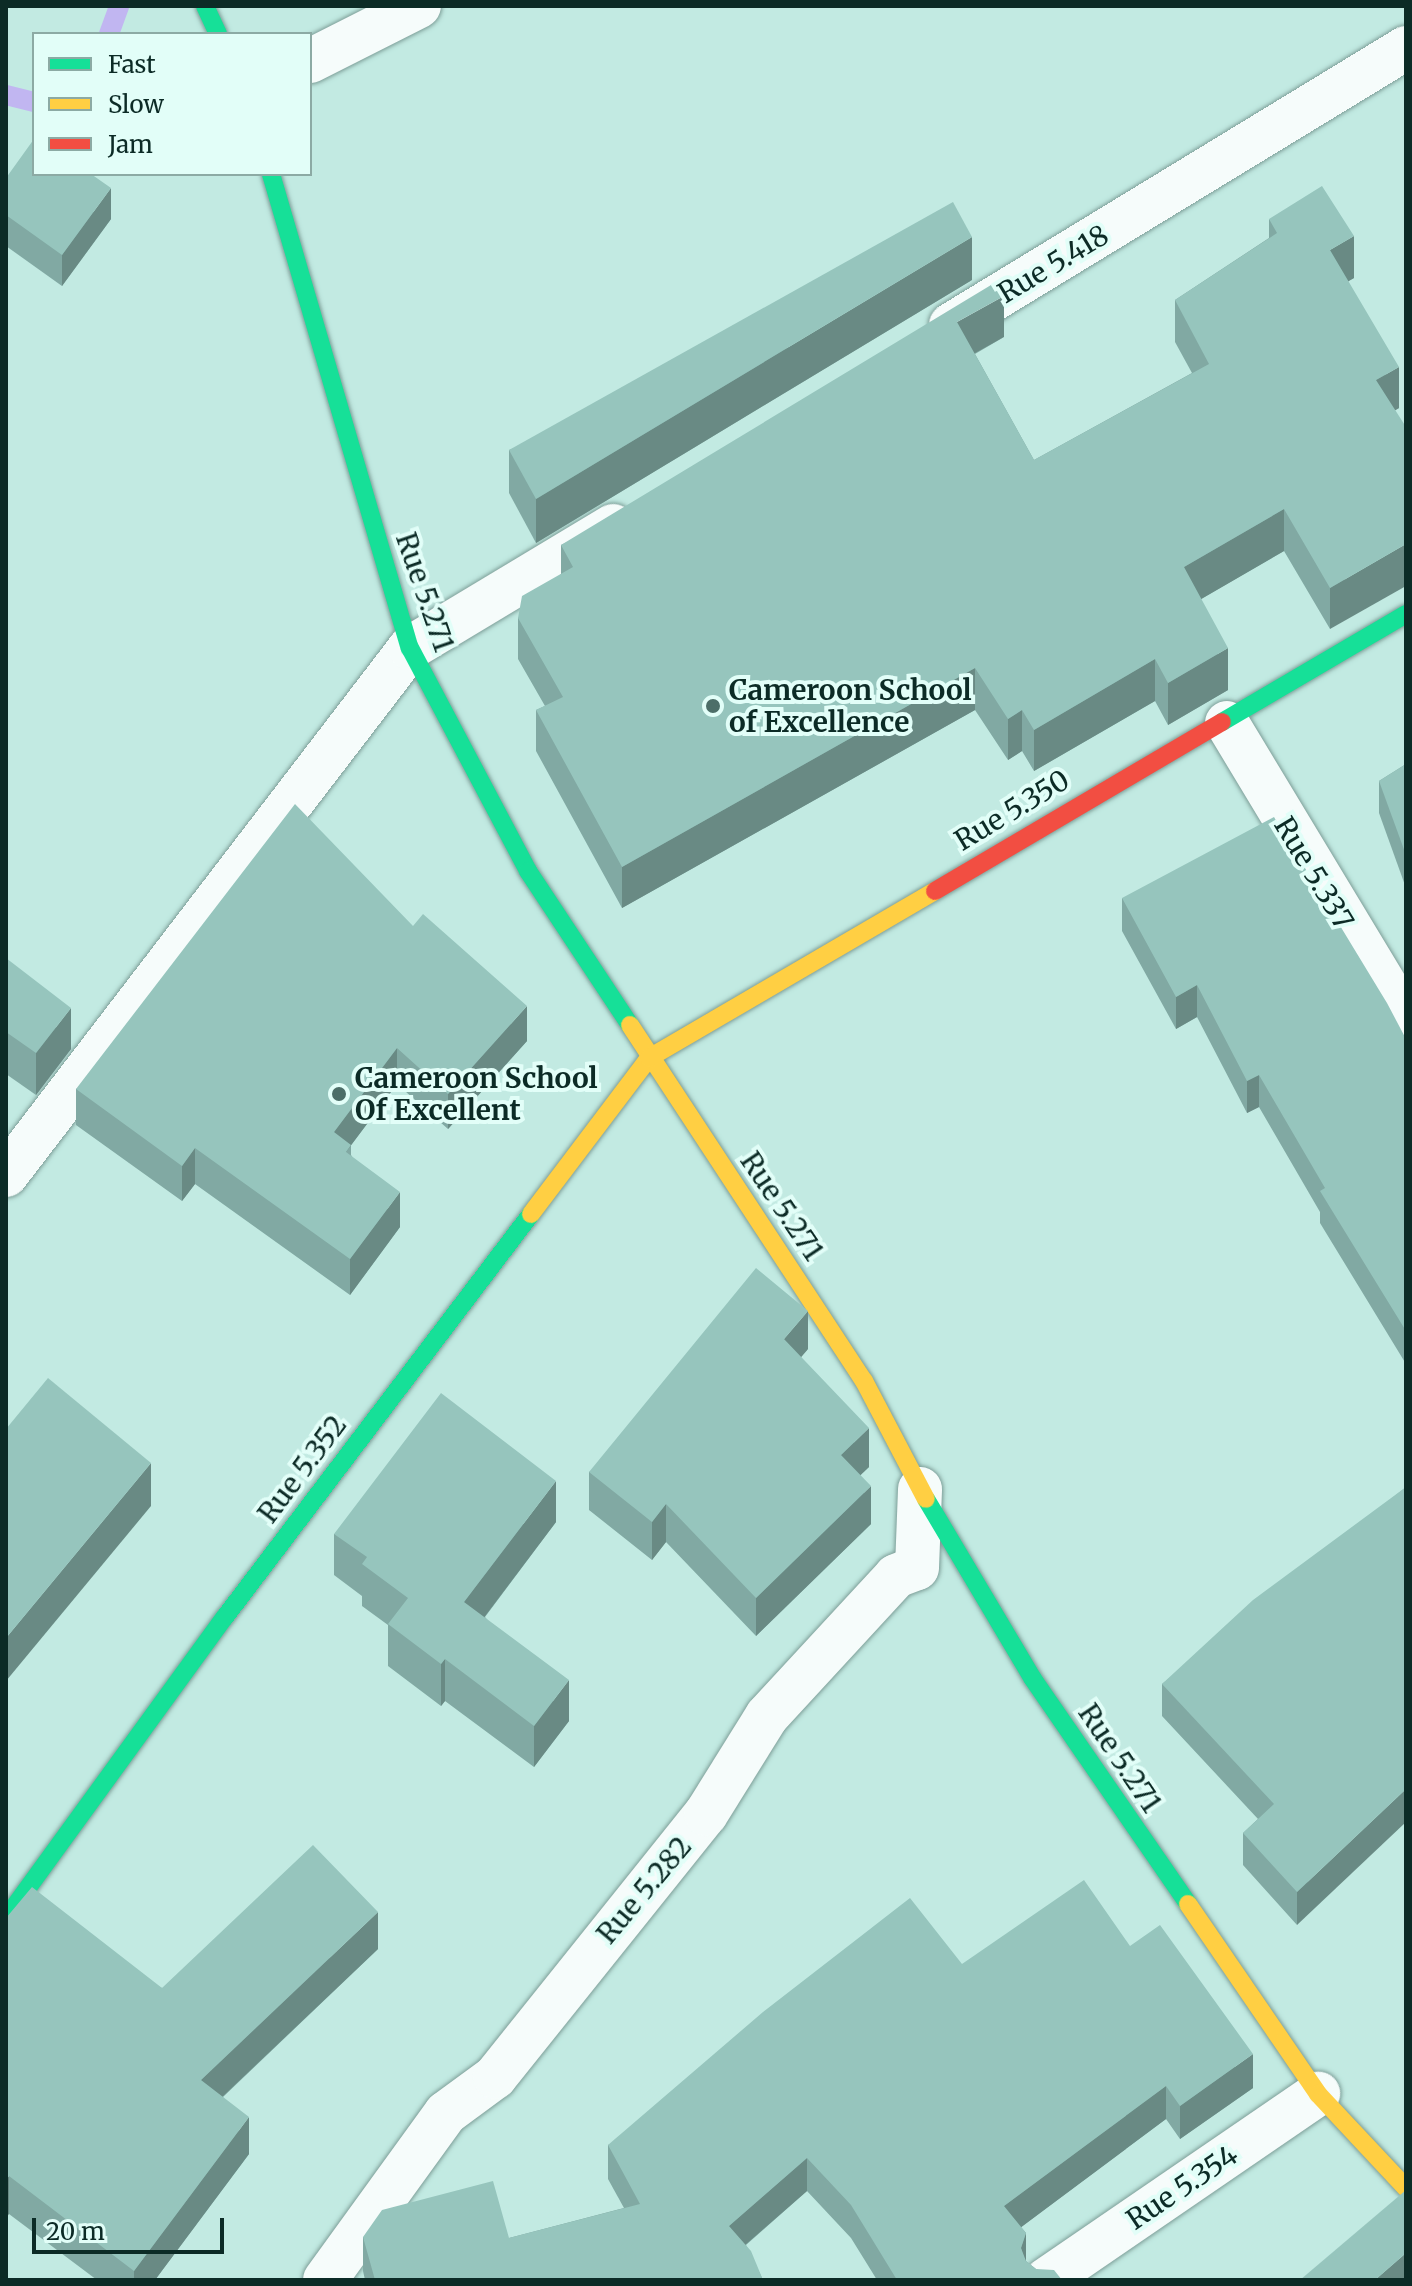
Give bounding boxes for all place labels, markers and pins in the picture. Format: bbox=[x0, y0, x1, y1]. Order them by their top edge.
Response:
place label: Cameroon School of Excellence bbox=[729, 673, 972, 739]
marker: Cameroon School of Excellence bbox=[704, 697, 722, 715]
place label: Cameroon School Of Excellent bbox=[355, 1061, 598, 1127]
marker: Cameroon School Of Excellent bbox=[330, 1085, 348, 1103]

